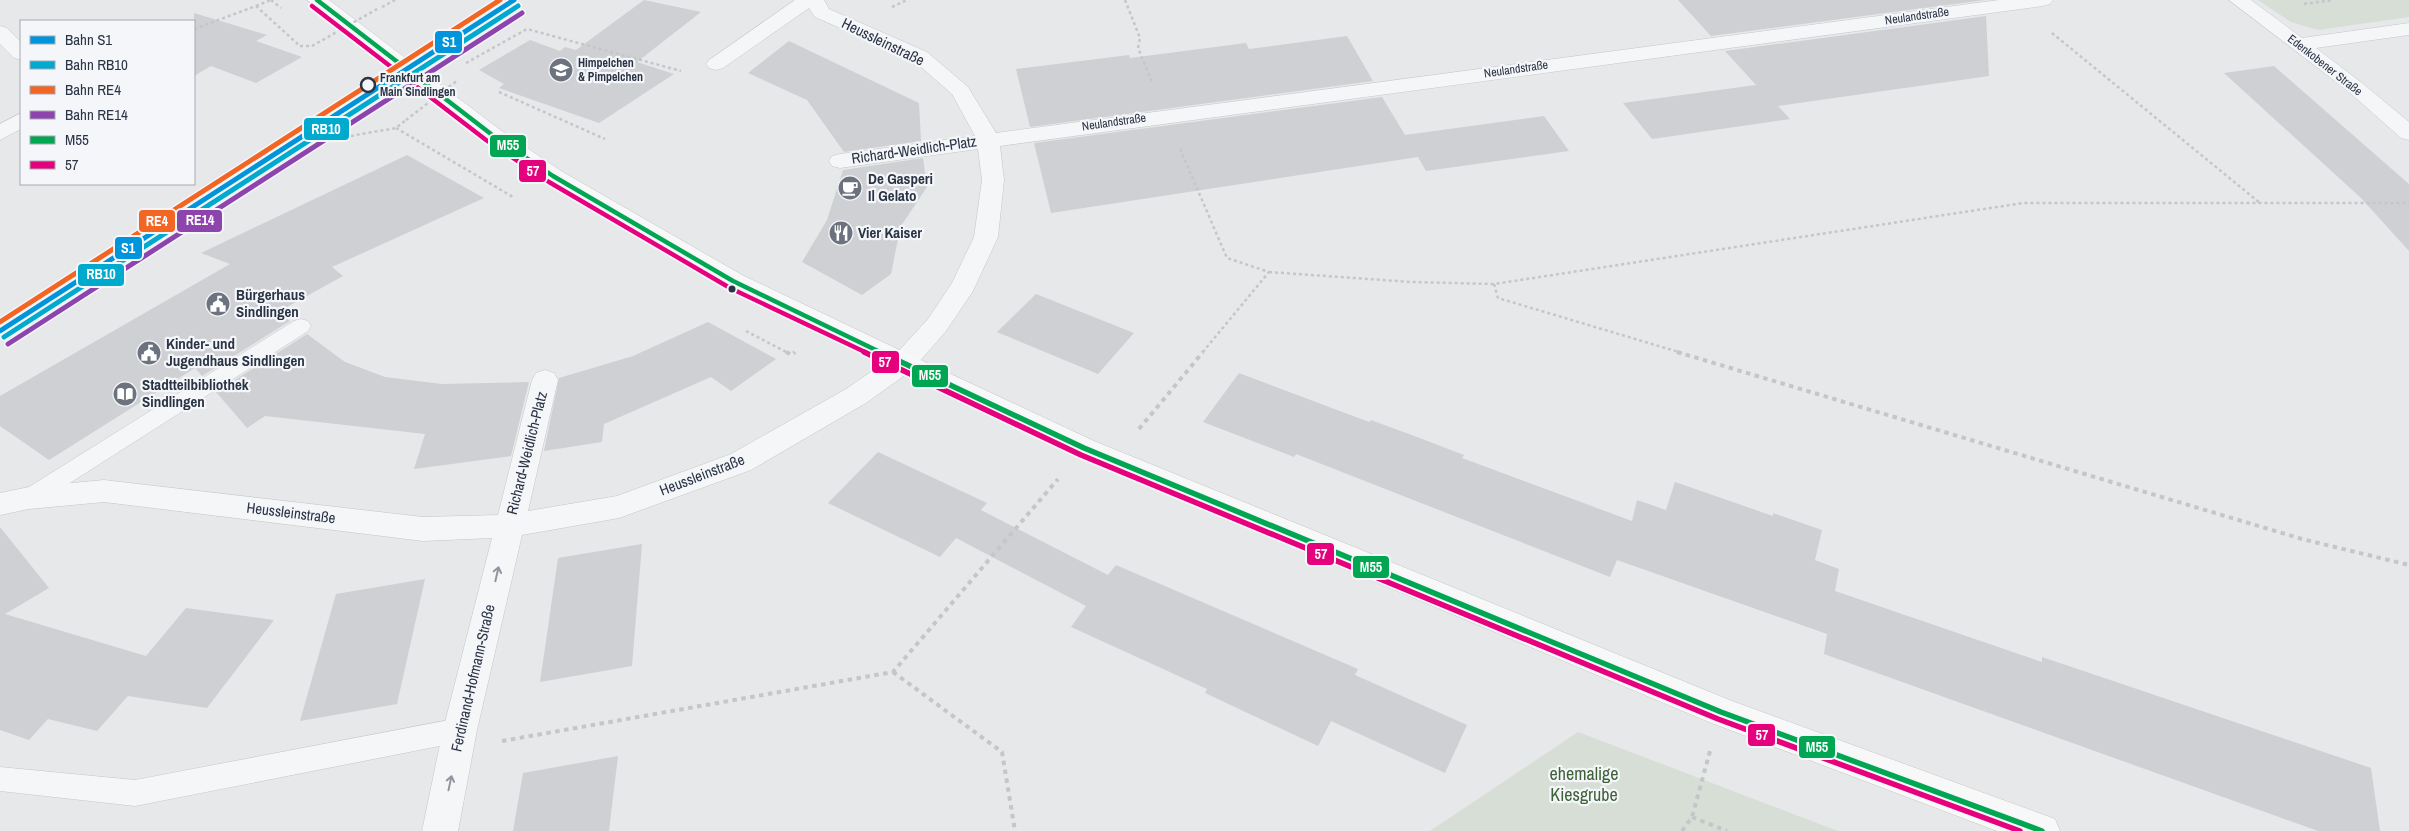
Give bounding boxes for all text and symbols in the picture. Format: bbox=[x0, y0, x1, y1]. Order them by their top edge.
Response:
street label: Neulandstraße bbox=[1884, 4, 1950, 28]
street label: Heussleinstraße bbox=[838, 12, 928, 71]
legend bbox=[20, 20, 195, 185]
text: Bahn S1 bbox=[65, 29, 112, 50]
line badge: S1 bbox=[434, 30, 463, 54]
street label: Edenkobener Straße bbox=[2284, 31, 2366, 99]
text: S1 bbox=[442, 33, 457, 51]
text: Bahn RB10 bbox=[65, 54, 128, 75]
place label: Himpelchen & Pimpelchen bbox=[578, 55, 643, 85]
school or university icon: Himpelchen & Pimpelchen bbox=[548, 57, 574, 83]
street label: Neulandstraße bbox=[1483, 57, 1549, 81]
place label: Frankfurt am Main Sindlingen bbox=[380, 70, 455, 100]
marker: Frankfurt am Main Sindlingen bbox=[360, 77, 376, 93]
text: Bahn RE4 bbox=[65, 79, 121, 100]
text: Bahn RE14 bbox=[65, 104, 128, 125]
street label: Neulandstraße bbox=[1081, 110, 1147, 134]
line badge: RB10 bbox=[303, 117, 350, 141]
text: RB10 bbox=[311, 120, 341, 138]
text: M55 bbox=[65, 129, 89, 150]
street label: Richard-Weidlich-Platz bbox=[850, 130, 978, 169]
line badge: M55 bbox=[489, 134, 527, 158]
text: M55 bbox=[497, 136, 520, 154]
text: 57 bbox=[65, 154, 79, 175]
line badge: 57 bbox=[518, 159, 547, 183]
text: 57 bbox=[527, 162, 540, 180]
place label: De Gasperi Il Gelato bbox=[868, 168, 933, 206]
cafe icon: De Gasperi Il Gelato bbox=[837, 175, 863, 201]
line badge: RE4 bbox=[138, 209, 176, 233]
line badge: RE14 bbox=[176, 209, 223, 233]
text: RE14 bbox=[186, 211, 215, 229]
text: RE4 bbox=[146, 212, 169, 230]
restaurant icon: Vier Kaiser bbox=[828, 220, 854, 246]
place label: Vier Kaiser bbox=[858, 222, 922, 243]
line badge: S1 bbox=[114, 236, 143, 260]
text: S1 bbox=[121, 239, 136, 257]
line badge: RB10 bbox=[77, 263, 125, 287]
text: RB10 bbox=[86, 265, 116, 283]
place label: Bürgerhaus Sindlingen bbox=[236, 284, 305, 322]
unlabelled marker bbox=[727, 284, 737, 294]
public building icon: Bürgerhaus Sindlingen bbox=[205, 291, 231, 317]
place label: Kinder- und Jugendhaus Sindlingen bbox=[166, 333, 305, 371]
public building icon: Kinder- und Jugendhaus Sindlingen bbox=[136, 340, 162, 366]
line badge: 57 bbox=[871, 350, 900, 374]
text: 57 bbox=[879, 353, 892, 371]
line badge: M55 bbox=[911, 364, 949, 388]
text: M55 bbox=[919, 366, 942, 384]
place label: Stadtteilbibliothek Sindlingen bbox=[142, 374, 249, 412]
library icon: Stadtteilbibliothek Sindlingen bbox=[112, 381, 138, 407]
street label: Richard-Weidlich-Platz bbox=[501, 389, 552, 517]
street label: Heussleinstraße bbox=[656, 449, 748, 500]
street label: Heussleinstraße bbox=[245, 497, 337, 528]
line badge: 57 bbox=[1306, 542, 1335, 566]
text: 57 bbox=[1315, 545, 1328, 563]
line badge: M55 bbox=[1352, 555, 1390, 579]
text: M55 bbox=[1360, 558, 1383, 576]
one-way arrow bbox=[493, 566, 502, 582]
street label: Ferdinand-Hofmann-Straße bbox=[445, 602, 500, 754]
line badge: 57 bbox=[1747, 723, 1776, 747]
text: 57 bbox=[1756, 726, 1769, 744]
line badge: M55 bbox=[1798, 735, 1836, 759]
text: M55 bbox=[1806, 738, 1829, 756]
park label: ehemalige Kiesgrube bbox=[1550, 761, 1618, 807]
one-way arrow bbox=[446, 776, 455, 792]

